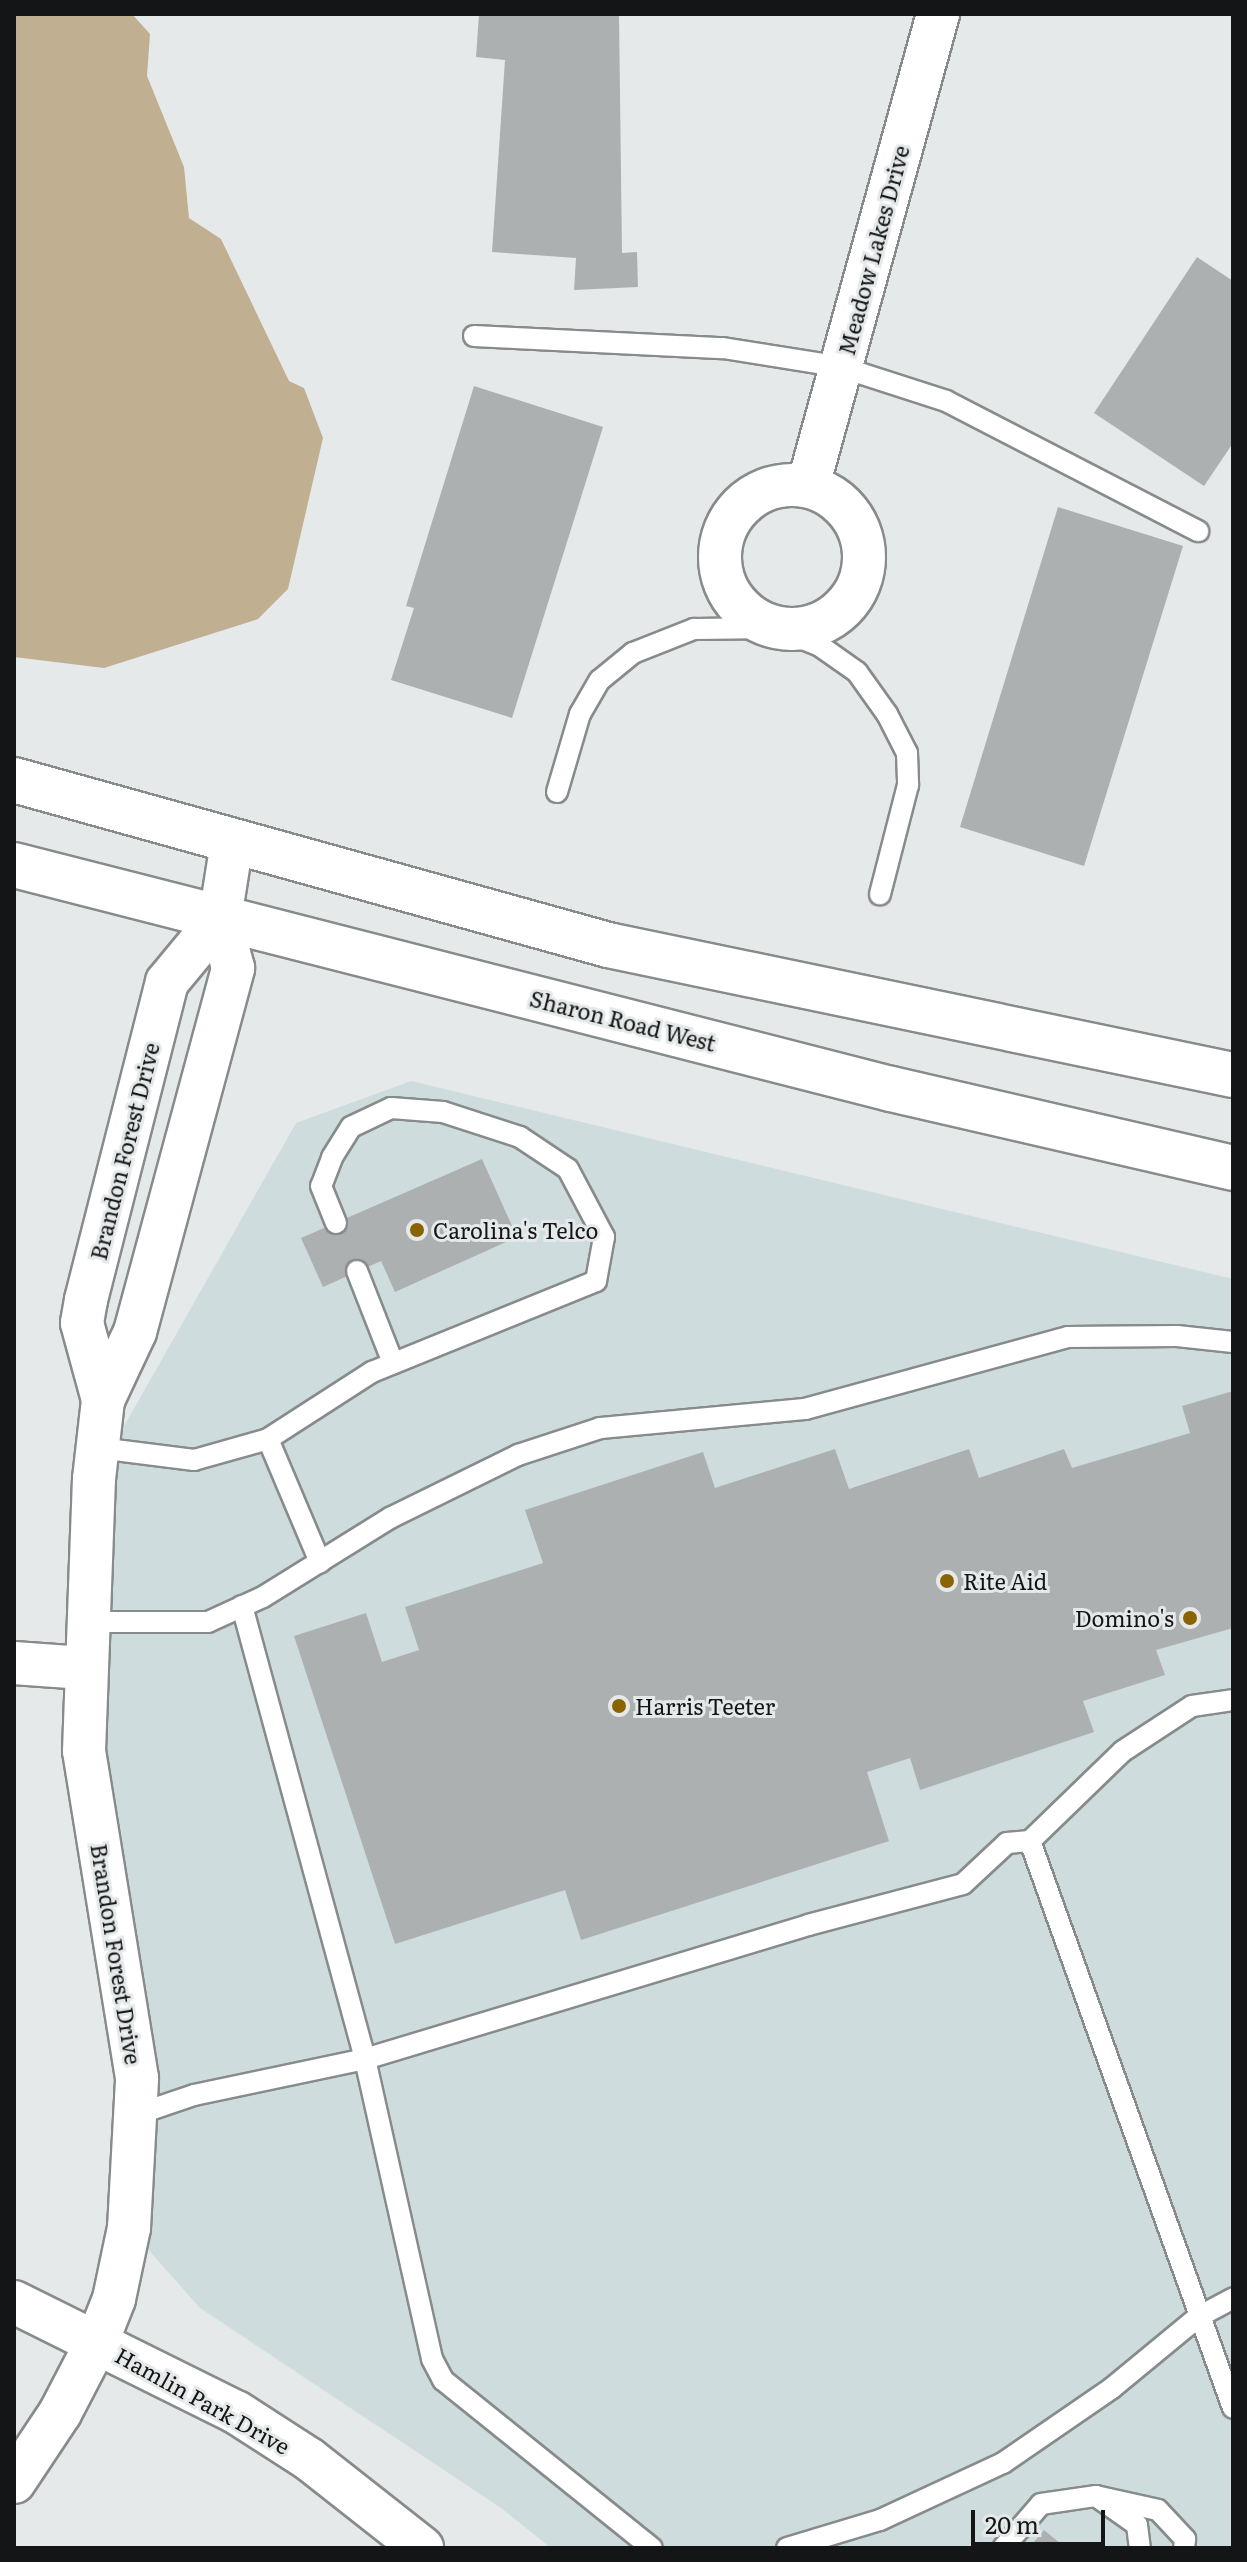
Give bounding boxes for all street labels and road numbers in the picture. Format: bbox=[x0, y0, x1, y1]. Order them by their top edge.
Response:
street label: Meadow Lakes Drive bbox=[832, 142, 914, 358]
street label: Sharon Road West bbox=[527, 984, 719, 1056]
street label: Brandon Forest Drive bbox=[84, 1039, 164, 1263]
street label: Brandon Forest Drive bbox=[86, 1842, 148, 2066]
street label: Hamlin Park Drive bbox=[111, 2341, 295, 2459]

